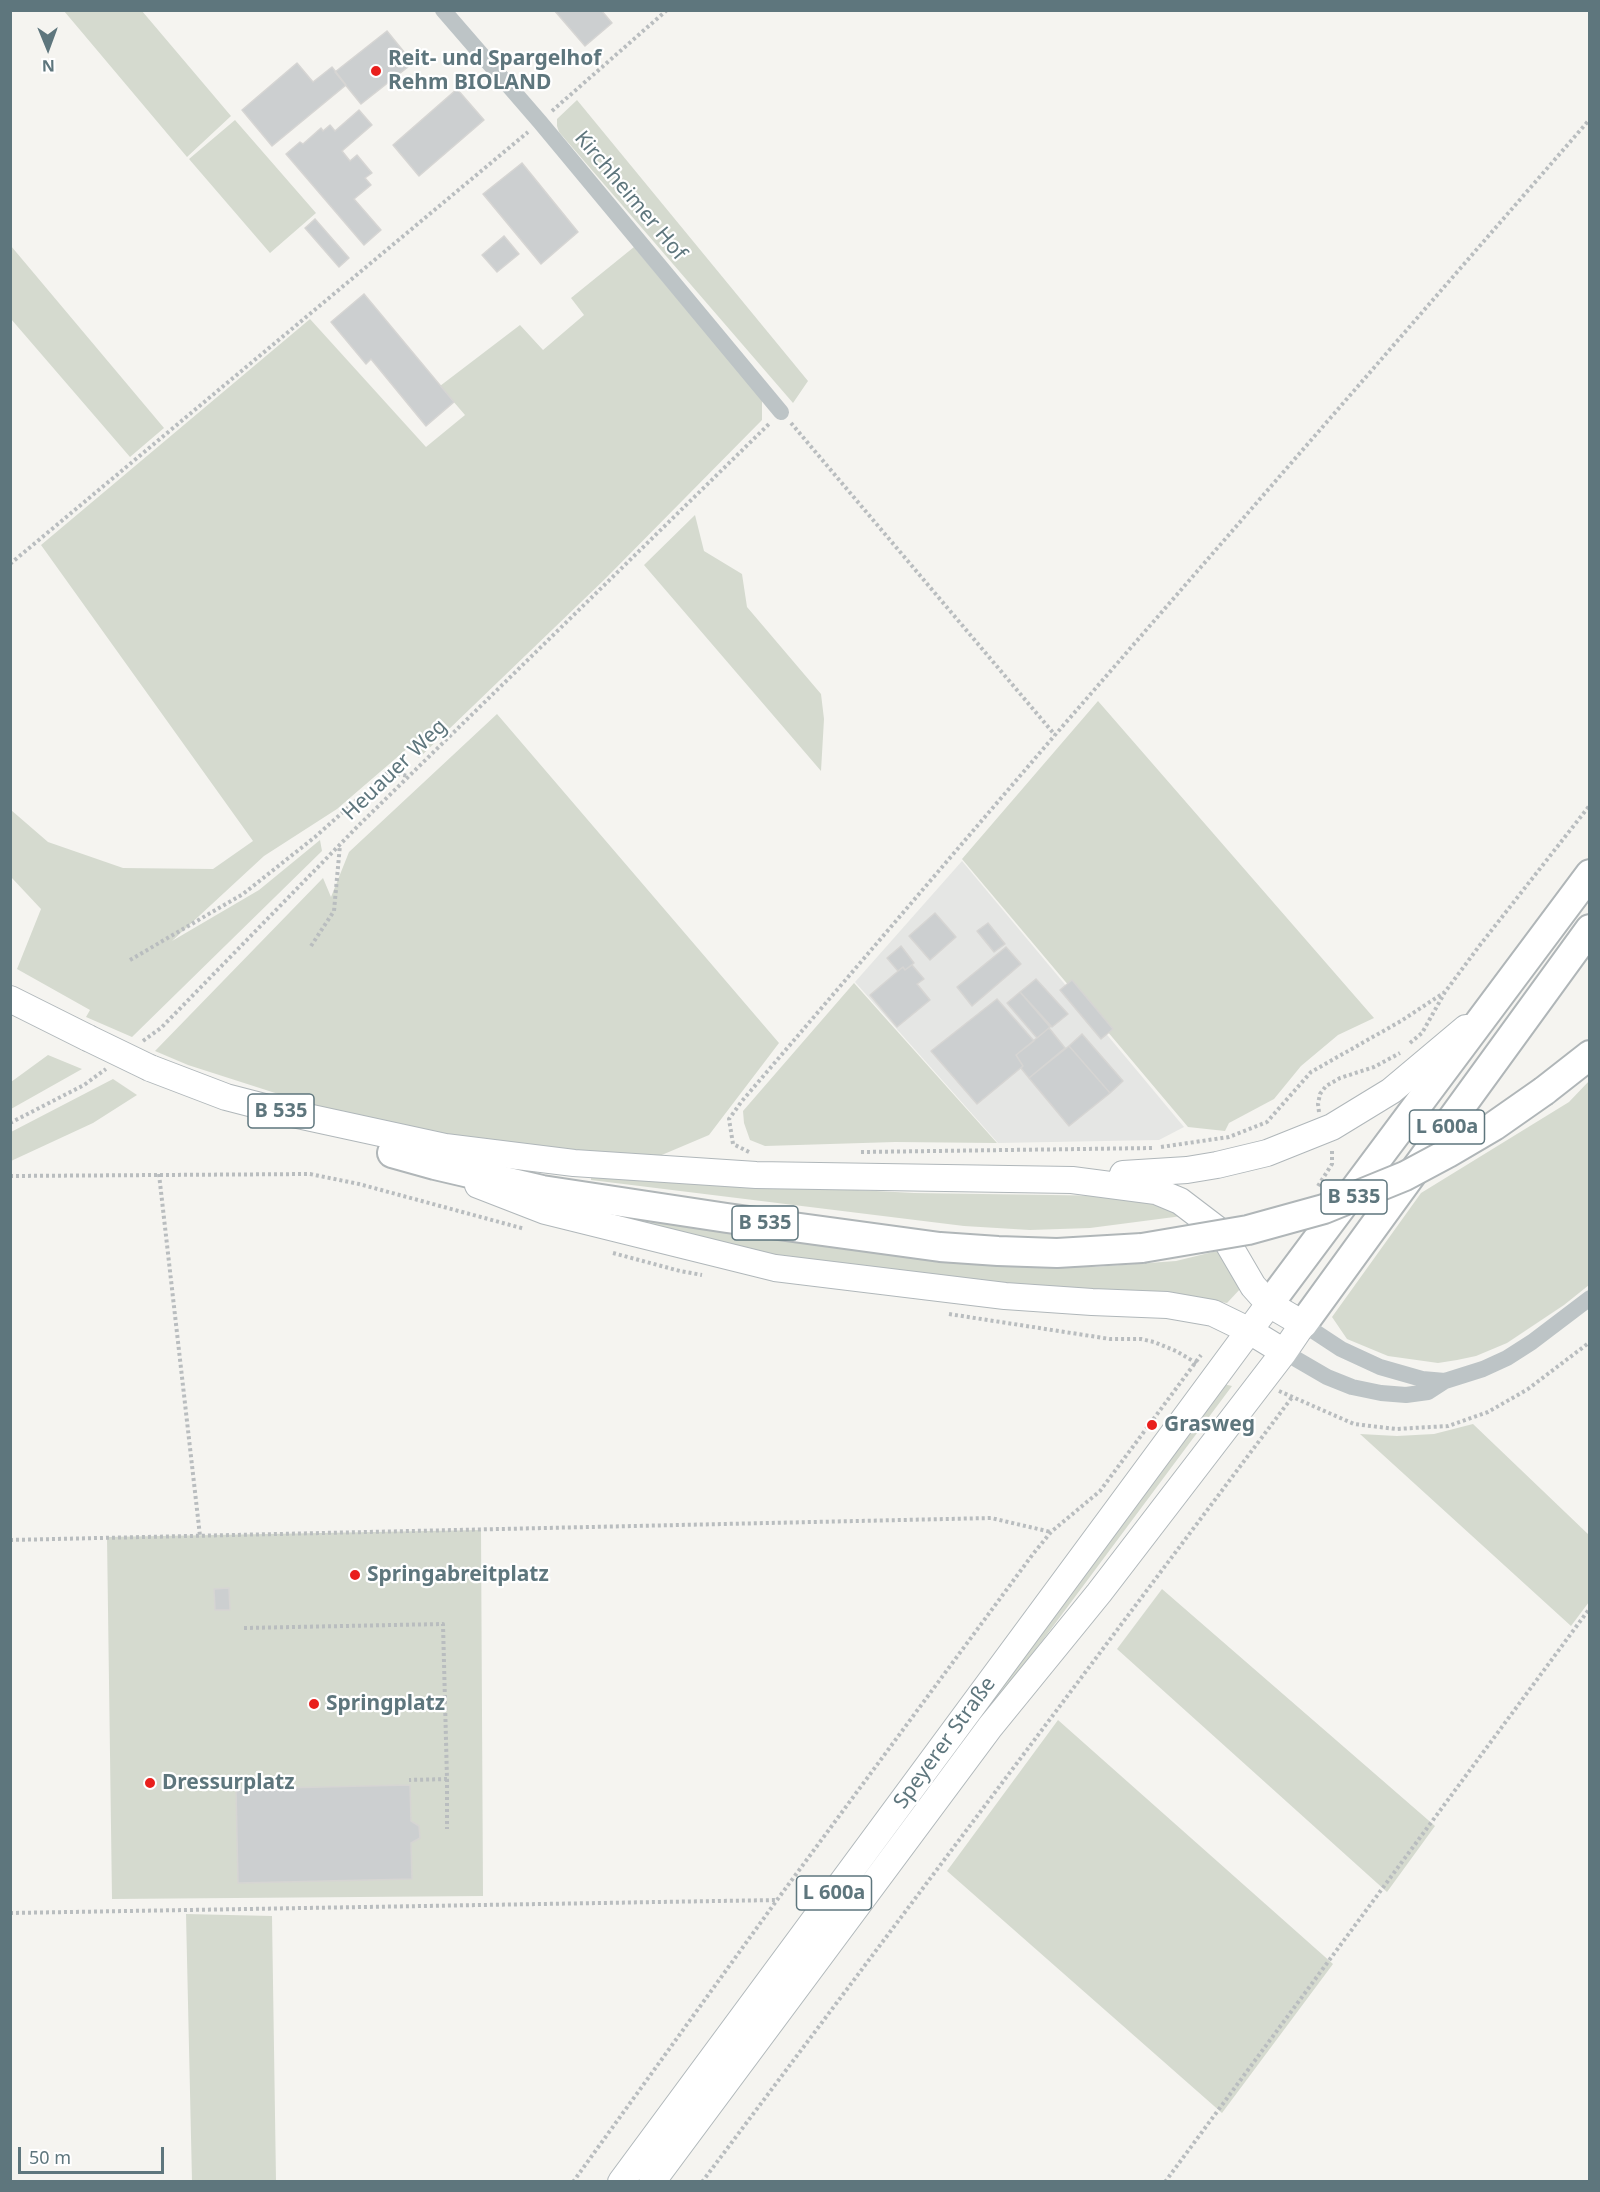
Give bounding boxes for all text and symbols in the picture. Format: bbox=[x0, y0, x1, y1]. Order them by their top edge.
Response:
north arrow bbox=[18, 18, 78, 78]
place label: Reit- und Spargelhof Rehm BIOLAND bbox=[388, 46, 601, 96]
text: N bbox=[42, 55, 55, 77]
marker: Reit- und Spargelhof Rehm BIOLAND bbox=[369, 64, 383, 78]
street label: Kirchheimer Hof bbox=[569, 126, 691, 266]
street label: Heuauer Weg bbox=[338, 714, 452, 826]
road number: B 535 bbox=[248, 1094, 314, 1128]
road number: L 600a bbox=[1410, 1110, 1484, 1144]
road number: B 535 bbox=[1321, 1180, 1387, 1214]
road number: B 535 bbox=[732, 1206, 798, 1240]
place label: Grasweg bbox=[1164, 1412, 1255, 1438]
marker: Grasweg bbox=[1145, 1418, 1159, 1432]
place label: Springabreitplatz bbox=[367, 1562, 549, 1588]
marker: Springabreitplatz bbox=[348, 1568, 362, 1582]
street label: Speyerer Straße bbox=[889, 1672, 1001, 1814]
place label: Springplatz bbox=[326, 1691, 445, 1717]
marker: Springplatz bbox=[307, 1697, 321, 1711]
place label: Dressurplatz bbox=[162, 1770, 295, 1796]
marker: Dressurplatz bbox=[143, 1776, 157, 1790]
road number: L 600a bbox=[796, 1876, 872, 1910]
scale bar bbox=[21, 2135, 166, 2173]
text: 50 m bbox=[29, 2145, 71, 2169]

